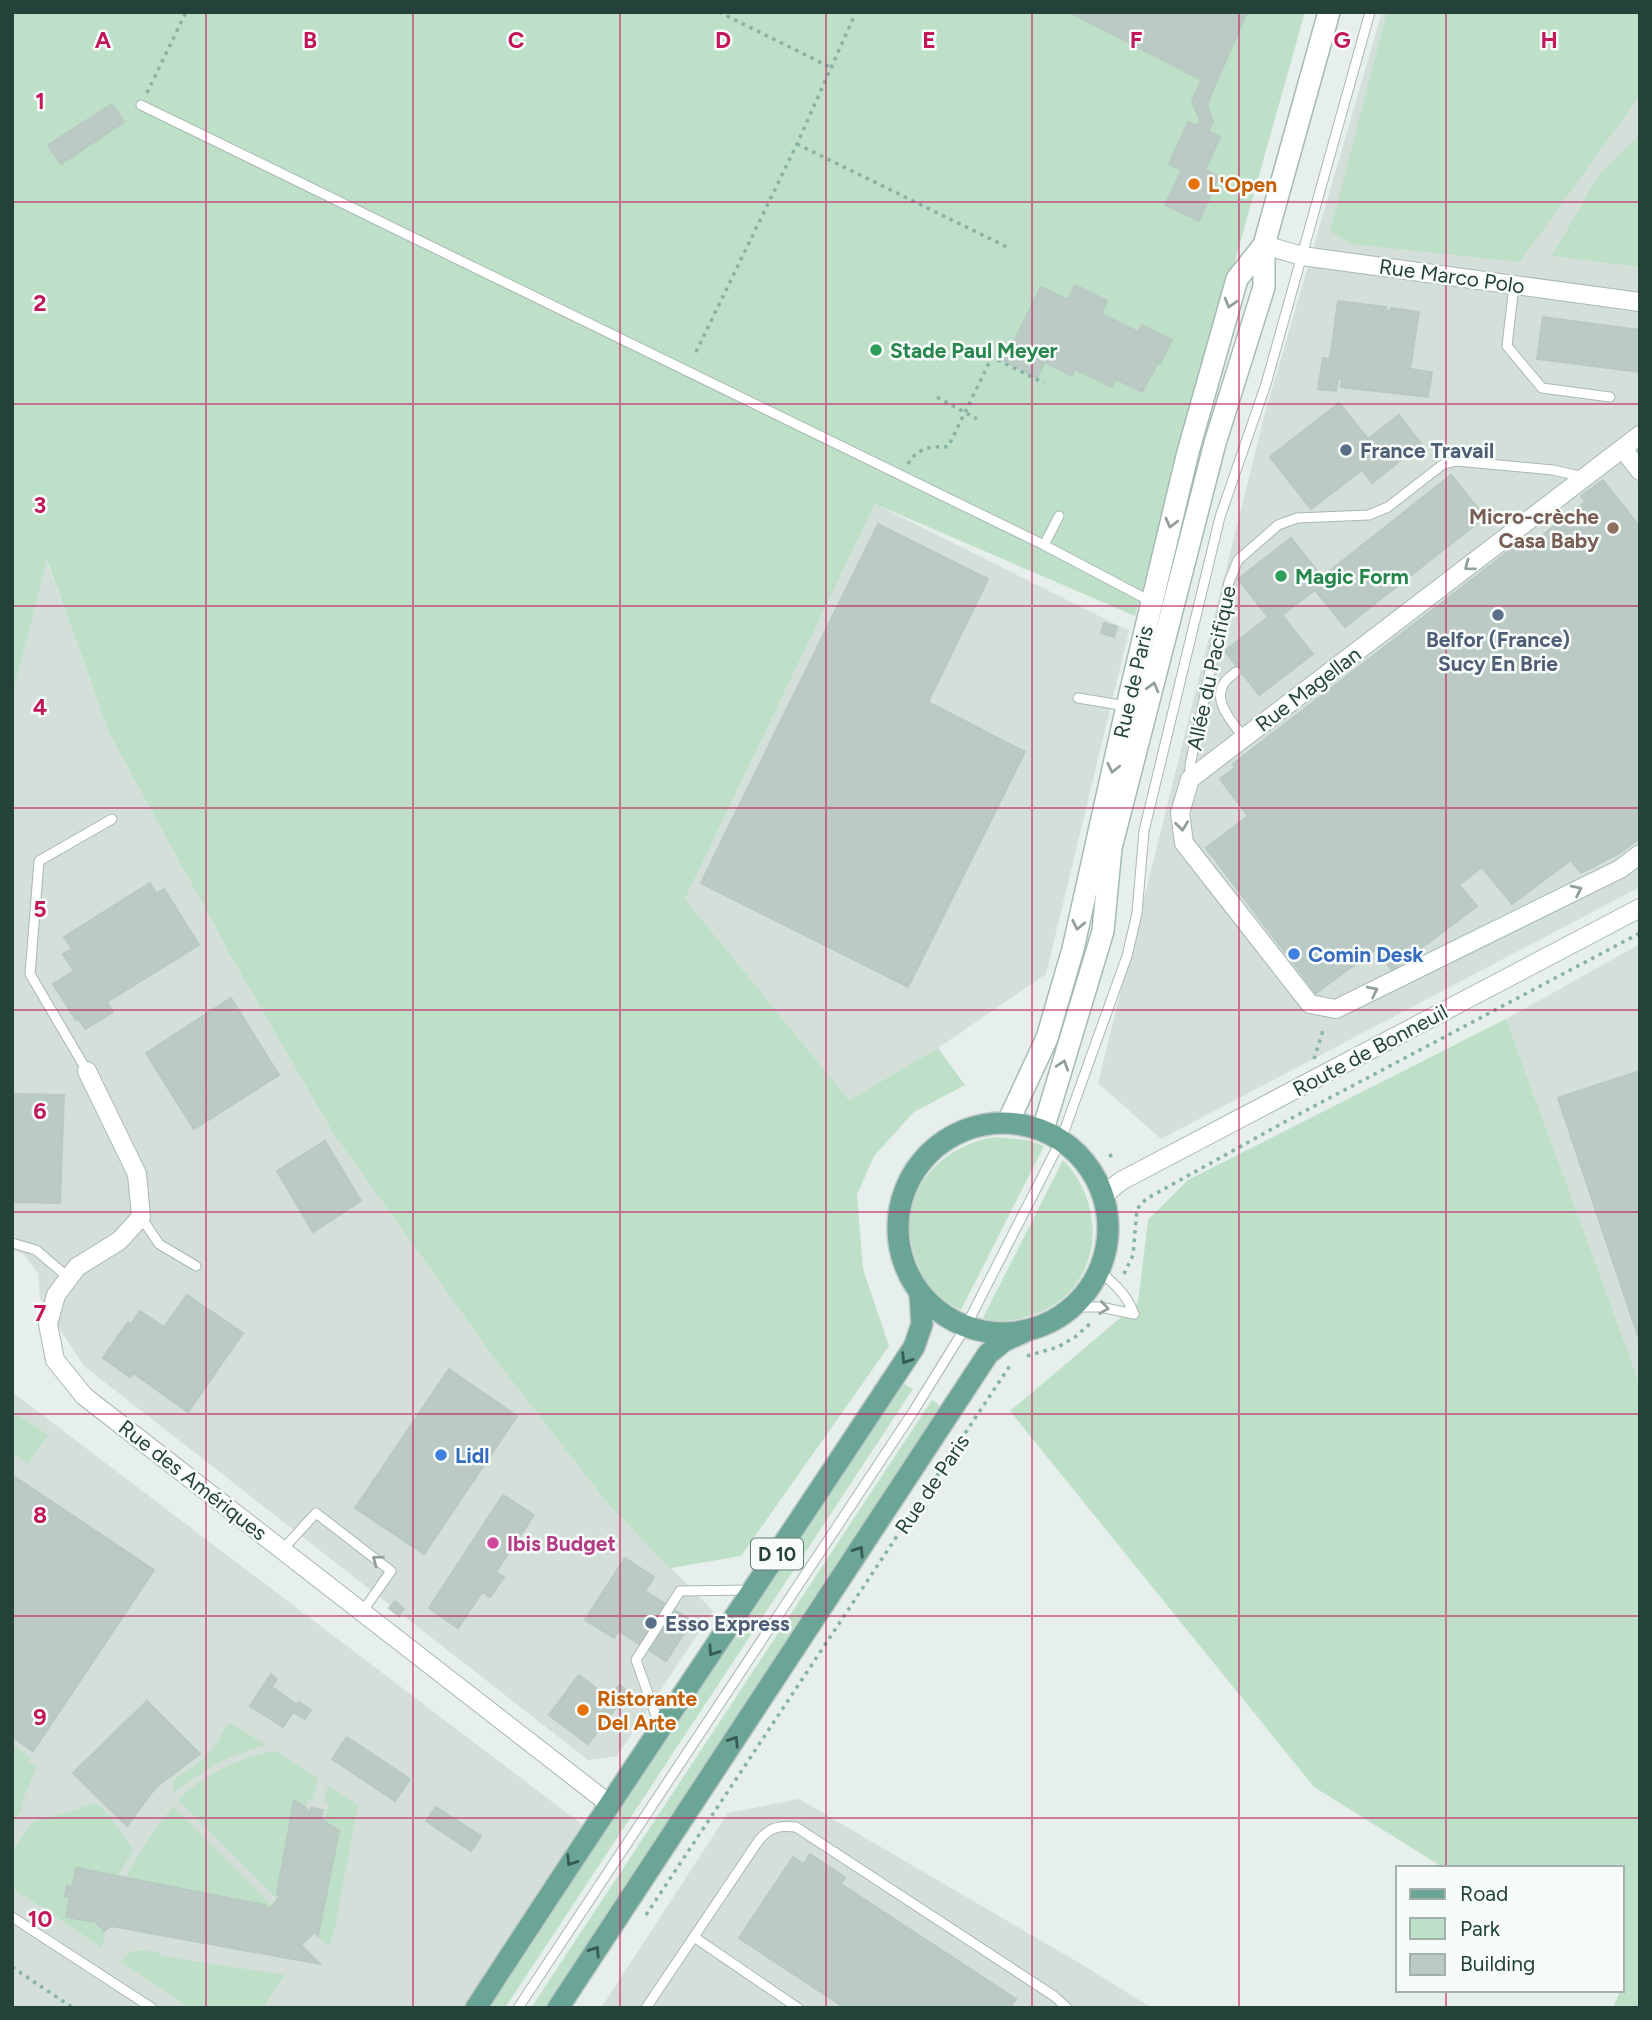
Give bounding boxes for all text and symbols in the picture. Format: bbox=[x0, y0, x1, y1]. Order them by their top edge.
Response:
text: A bbox=[95, 26, 112, 54]
text: B bbox=[303, 26, 317, 54]
text: C bbox=[508, 26, 525, 54]
text: D bbox=[715, 26, 731, 54]
text: E bbox=[922, 26, 936, 54]
text: F bbox=[1130, 26, 1143, 54]
text: G bbox=[1333, 26, 1351, 54]
text: H bbox=[1540, 26, 1558, 54]
text: 1 bbox=[35, 87, 45, 115]
place label: L'Open bbox=[1208, 172, 1277, 197]
marker: L'Open bbox=[1186, 176, 1202, 192]
street label: Rue Marco Polo bbox=[1378, 253, 1526, 299]
text: 2 bbox=[33, 289, 47, 317]
one-way arrow bbox=[1224, 297, 1239, 309]
place label: Stade Paul Meyer bbox=[890, 338, 1058, 363]
marker: Stade Paul Meyer bbox=[868, 342, 884, 358]
place label: France Travail bbox=[1360, 438, 1494, 463]
marker: France Travail bbox=[1338, 442, 1354, 458]
text: 3 bbox=[34, 491, 46, 519]
place label: Micro-crèche Casa Baby bbox=[1469, 504, 1600, 553]
one-way arrow bbox=[1165, 517, 1179, 529]
marker: Micro-crèche Casa Baby bbox=[1605, 520, 1621, 536]
one-way arrow bbox=[1464, 558, 1477, 571]
place label: Magic Form bbox=[1295, 564, 1409, 589]
marker: Magic Form bbox=[1273, 568, 1289, 584]
street label: Allée du Pacifique bbox=[1181, 583, 1241, 753]
marker: Belfor (France) Sucy En Brie bbox=[1490, 607, 1506, 623]
street label: Rue de Paris bbox=[1108, 623, 1158, 741]
place label: Belfor (France) Sucy En Brie bbox=[1426, 627, 1570, 676]
street label: Rue Magellan bbox=[1250, 641, 1366, 737]
one-way arrow bbox=[1145, 681, 1159, 693]
text: 4 bbox=[33, 693, 47, 721]
one-way arrow bbox=[1106, 762, 1121, 774]
one-way arrow bbox=[1174, 820, 1189, 832]
one-way arrow bbox=[1570, 884, 1582, 898]
text: 5 bbox=[33, 895, 47, 923]
one-way arrow bbox=[1071, 919, 1086, 931]
place label: Comin Desk bbox=[1308, 942, 1424, 967]
marker: Comin Desk bbox=[1286, 946, 1302, 962]
one-way arrow bbox=[1366, 985, 1378, 999]
street label: Route de Bonneuil bbox=[1288, 999, 1452, 1101]
one-way arrow bbox=[1054, 1059, 1069, 1071]
text: 6 bbox=[33, 1097, 47, 1125]
text: 7 bbox=[34, 1299, 47, 1327]
one-way arrow bbox=[1098, 1301, 1110, 1316]
one-way arrow bbox=[902, 1351, 914, 1364]
street label: Rue des Amériques bbox=[114, 1414, 272, 1546]
street label: Rue de Paris bbox=[890, 1429, 974, 1539]
place label: Lidl bbox=[455, 1443, 489, 1468]
marker: Lidl bbox=[433, 1447, 449, 1463]
text: 8 bbox=[33, 1501, 47, 1529]
place label: Ibis Budget bbox=[507, 1531, 616, 1556]
marker: Ibis Budget bbox=[485, 1535, 501, 1551]
road number: D 10 bbox=[751, 1538, 803, 1570]
one-way arrow bbox=[851, 1545, 864, 1558]
one-way arrow bbox=[372, 1555, 385, 1568]
place label: Esso Express bbox=[665, 1611, 790, 1636]
marker: Esso Express bbox=[643, 1615, 659, 1631]
one-way arrow bbox=[709, 1643, 721, 1656]
place label: Ristorante Del Arte bbox=[597, 1686, 698, 1735]
marker: Ristorante Del Arte bbox=[575, 1702, 591, 1718]
text: 9 bbox=[33, 1703, 47, 1731]
one-way arrow bbox=[725, 1735, 738, 1748]
one-way arrow bbox=[567, 1853, 580, 1866]
legend bbox=[1396, 1866, 1624, 1992]
text: Road bbox=[1460, 1881, 1508, 1906]
text: 10 bbox=[28, 1905, 52, 1933]
text: Park bbox=[1460, 1916, 1501, 1941]
one-way arrow bbox=[587, 1946, 599, 1959]
text: Building bbox=[1460, 1951, 1535, 1976]

